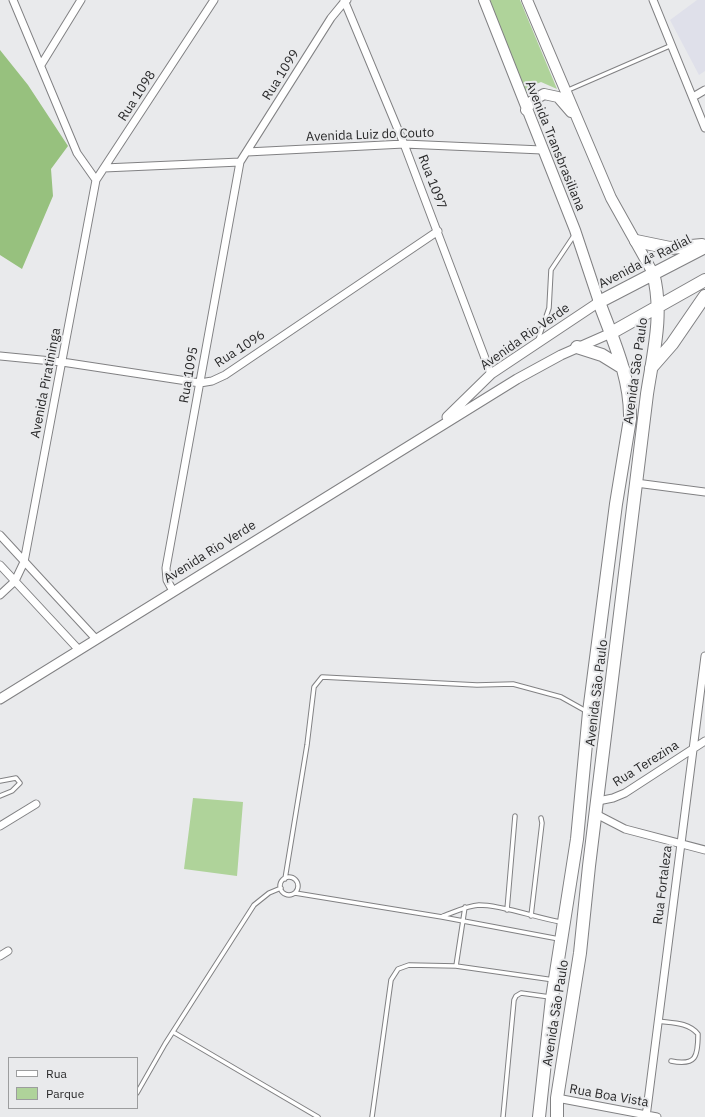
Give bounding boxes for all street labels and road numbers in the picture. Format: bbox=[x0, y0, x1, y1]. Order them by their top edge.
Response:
street label: Rua 1099 bbox=[259, 47, 303, 103]
street label: Rua 1098 bbox=[115, 68, 159, 124]
street label: Avenida Transbrasiliana bbox=[522, 79, 588, 213]
street label: Avenida Luiz do Couto bbox=[306, 125, 434, 145]
street label: Rua 1097 bbox=[415, 153, 449, 211]
street label: Avenida 4ª Radial bbox=[596, 232, 694, 292]
street label: Avenida Rio Verde bbox=[477, 300, 573, 374]
street label: Avenida São Paulo bbox=[621, 317, 651, 425]
street label: Avenida Piratininga bbox=[28, 327, 64, 439]
street label: Rua 1096 bbox=[212, 327, 268, 371]
street label: Rua 1095 bbox=[176, 346, 202, 404]
street label: Avenida Rio Verde bbox=[161, 517, 259, 587]
street label: Avenida São Paulo bbox=[583, 639, 611, 747]
street label: Rua Terezina bbox=[610, 738, 682, 790]
street label: Rua Fortaleza bbox=[650, 844, 676, 926]
street label: Avenida São Paulo bbox=[540, 959, 572, 1067]
street label: Rua Boa Vista bbox=[568, 1081, 650, 1111]

